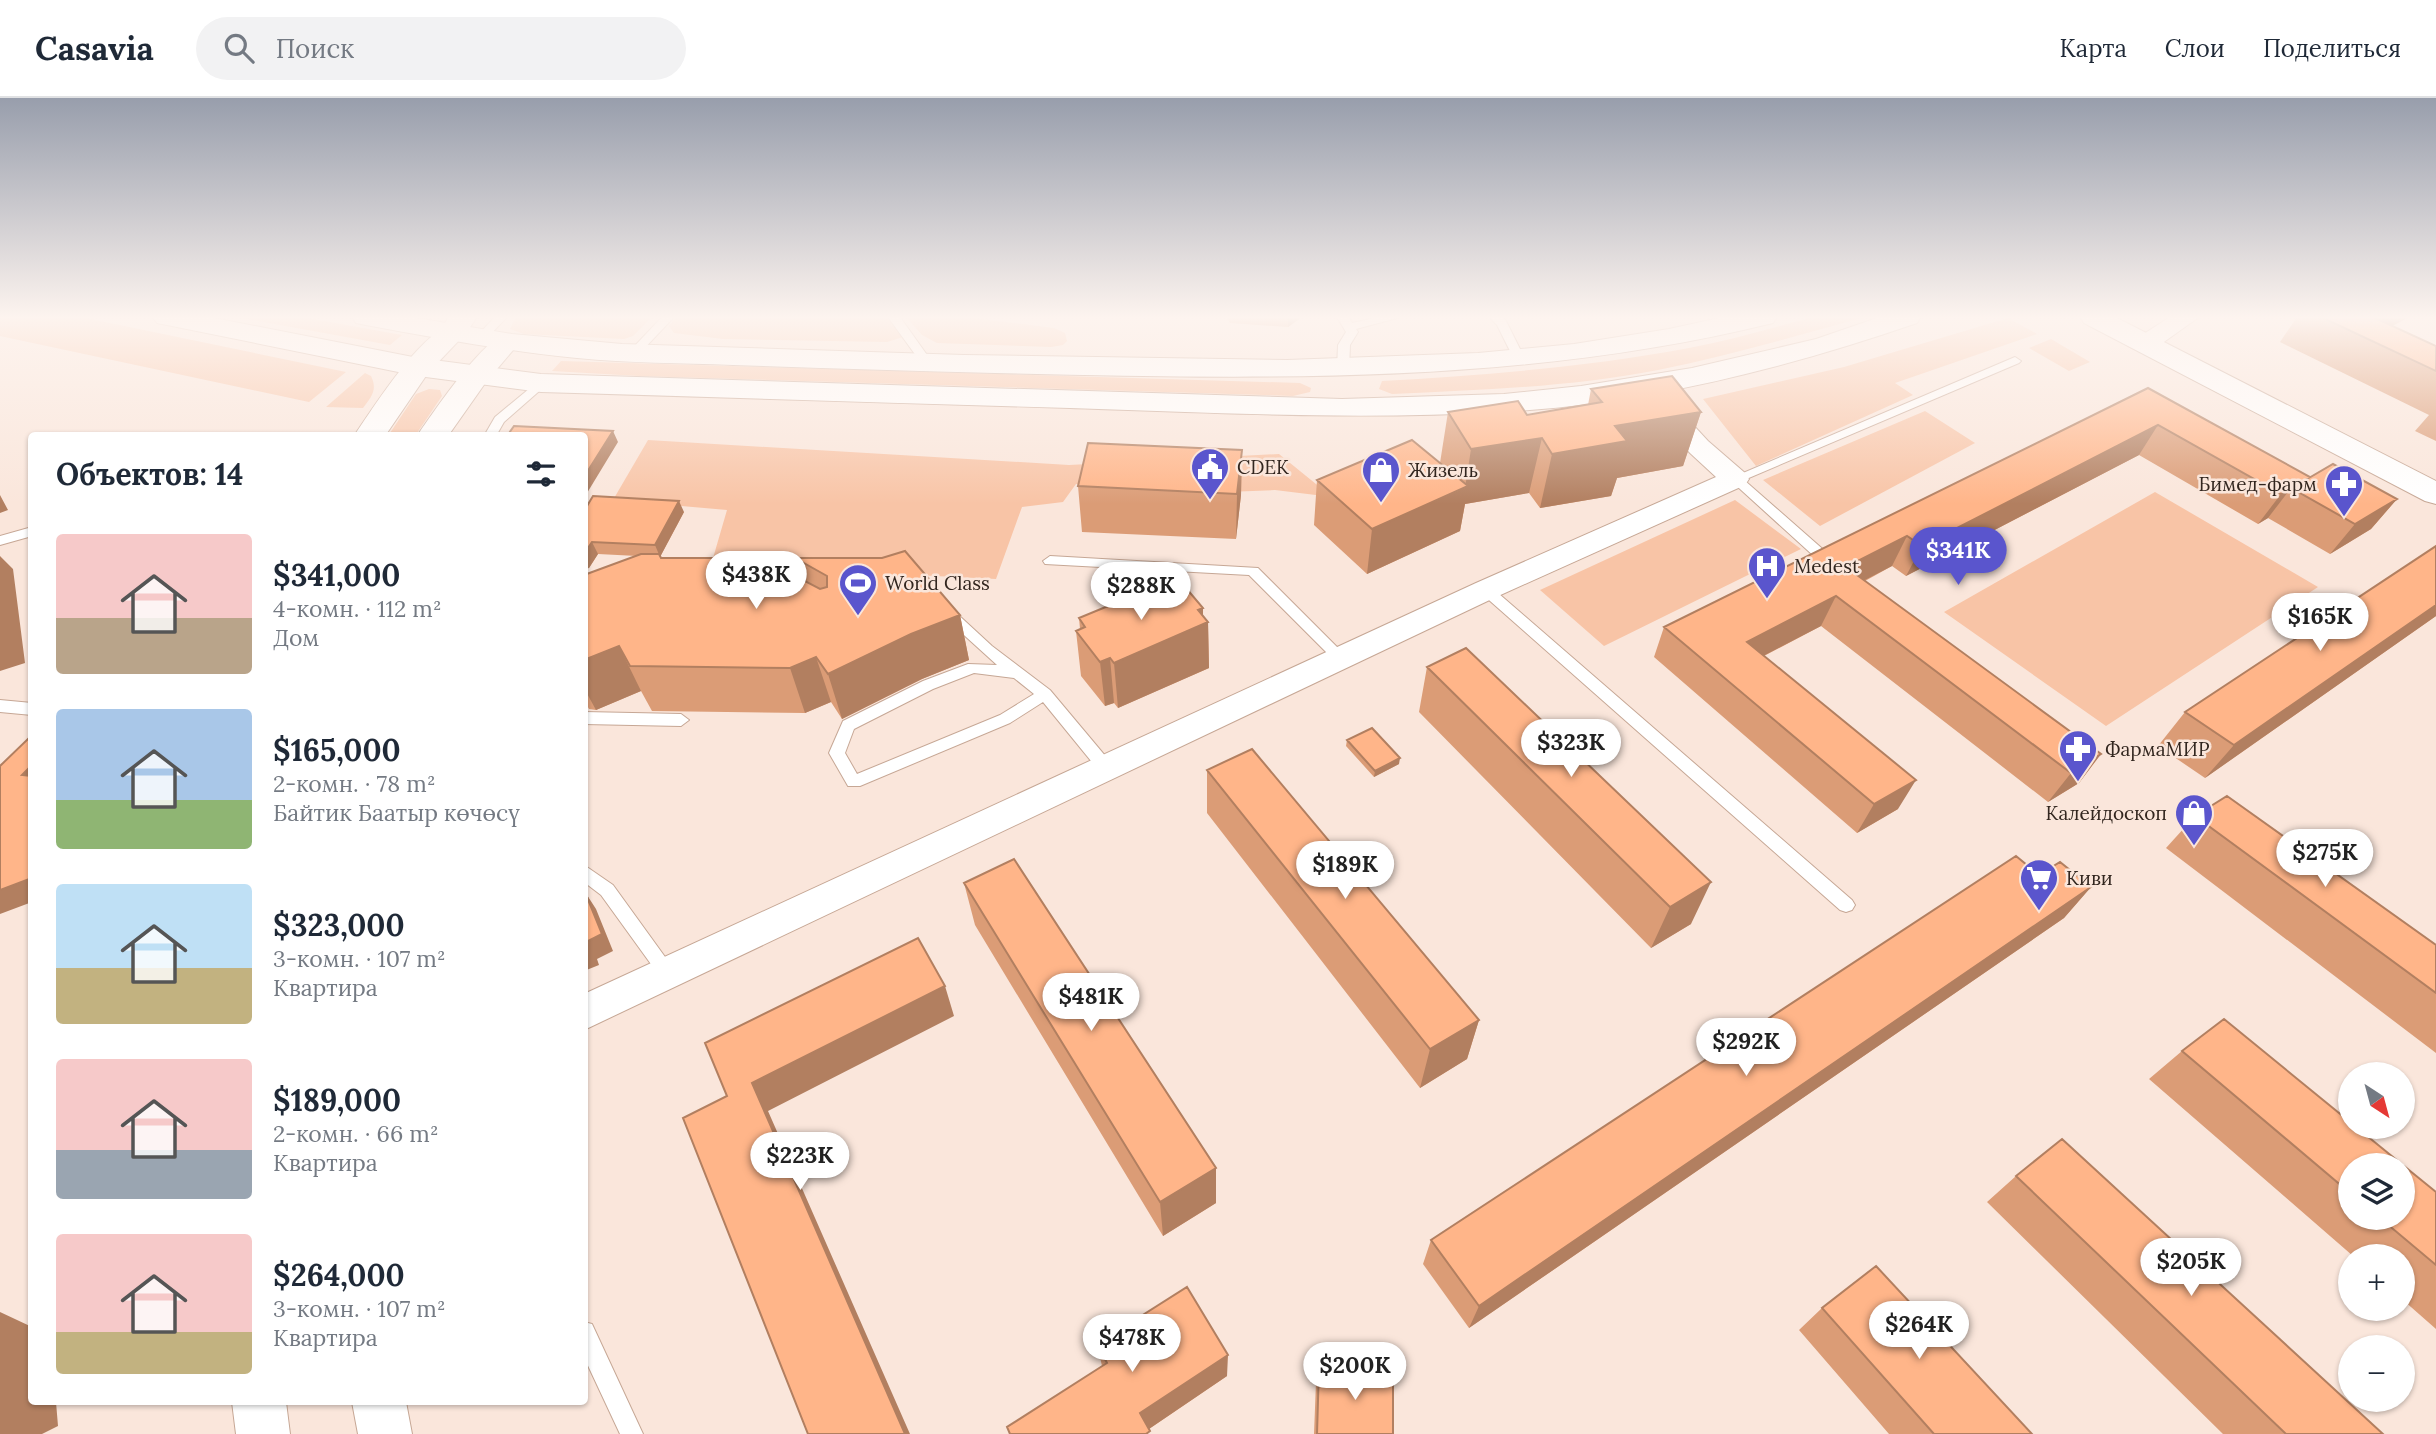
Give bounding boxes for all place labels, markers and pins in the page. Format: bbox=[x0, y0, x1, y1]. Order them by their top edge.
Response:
public building icon: CDEK bbox=[1189, 446, 1231, 501]
shop icon: Жизель bbox=[1360, 449, 1402, 504]
place label: CDEK bbox=[1237, 455, 1289, 479]
place label: Жизель bbox=[1408, 458, 1478, 482]
pharmacy icon: Бимед-фарм bbox=[2323, 463, 2365, 518]
place label: Бимед-фарм bbox=[2198, 472, 2317, 496]
pin: $341K bbox=[1909, 528, 2007, 587]
hospital icon: Medest bbox=[1746, 545, 1788, 600]
pin: $438K bbox=[707, 552, 805, 611]
place label: Medest bbox=[1794, 554, 1860, 578]
sports icon: World Class bbox=[837, 562, 879, 617]
pin: $288K bbox=[1092, 562, 1190, 622]
place label: World Class bbox=[885, 571, 990, 595]
pin: $165K bbox=[2271, 594, 2369, 653]
pin: $323K bbox=[1522, 720, 1620, 779]
pharmacy icon: ФармаМИР bbox=[2057, 728, 2099, 783]
place label: ФармаМИР bbox=[2105, 737, 2210, 761]
shop icon: Калейдоскоп bbox=[2173, 792, 2215, 847]
place label: Калейдоскоп bbox=[2045, 801, 2167, 825]
pin: $275K bbox=[2276, 830, 2374, 889]
pin: $189K bbox=[1296, 842, 1394, 901]
supermarket icon: Киви bbox=[2018, 857, 2060, 912]
place label: Киви bbox=[2066, 866, 2113, 890]
pin: $481K bbox=[1042, 974, 1140, 1033]
pin: $292K bbox=[1697, 1018, 1795, 1078]
pin: $223K bbox=[751, 1132, 849, 1192]
pin: $205K bbox=[2142, 1238, 2240, 1298]
pin: $264K bbox=[1870, 1302, 1968, 1361]
pin: $478K bbox=[1083, 1314, 1181, 1374]
pin: $200K bbox=[1306, 1342, 1404, 1402]

